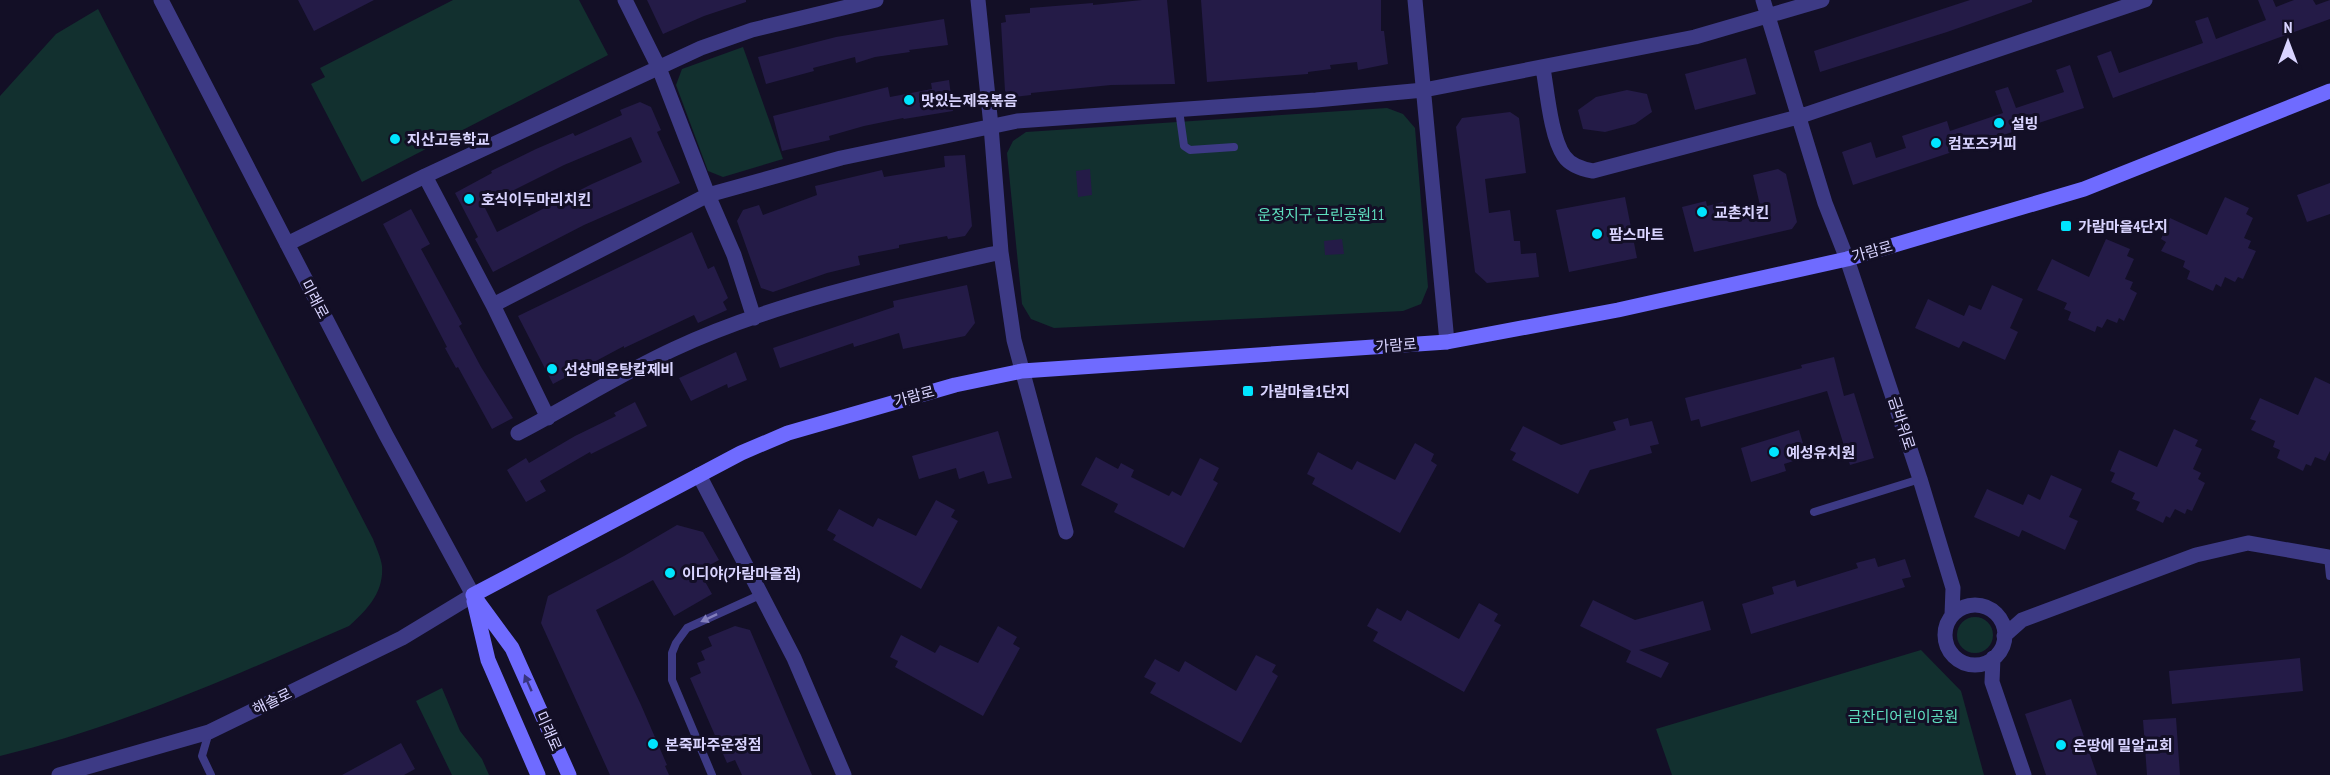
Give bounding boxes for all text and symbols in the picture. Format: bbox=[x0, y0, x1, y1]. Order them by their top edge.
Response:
north arrow bbox=[2258, 12, 2318, 72]
text: N bbox=[2284, 17, 2292, 37]
place label: 맛있는제육볶음 bbox=[921, 91, 1018, 110]
marker: 맛있는제육볶음 bbox=[902, 93, 916, 107]
place label: 설빙 bbox=[2011, 114, 2039, 133]
marker: 설빙 bbox=[1992, 116, 2006, 130]
place label: 지산고등학교 bbox=[407, 130, 490, 149]
marker: 지산고등학교 bbox=[388, 132, 402, 146]
place label: 컴포즈커피 bbox=[1948, 134, 2017, 153]
marker: 컴포즈커피 bbox=[1929, 136, 1943, 150]
place label: 호식이두마리치킨 bbox=[481, 190, 591, 209]
marker: 호식이두마리치킨 bbox=[462, 192, 476, 206]
place label: 교촌치킨 bbox=[1714, 203, 1769, 222]
park label: 운정지구 근린공원11 bbox=[1257, 205, 1385, 224]
marker: 교촌치킨 bbox=[1695, 205, 1709, 219]
place label: 가람마을4단지 bbox=[2078, 217, 2168, 236]
marker: 가람마을4단지 bbox=[2059, 219, 2073, 233]
place label: 팜스마트 bbox=[1609, 225, 1664, 244]
marker: 팜스마트 bbox=[1590, 227, 1604, 241]
street label: 가람로 bbox=[1849, 236, 1895, 266]
street label: 미래로 bbox=[297, 276, 333, 322]
street label: 가람로 bbox=[1375, 334, 1417, 356]
place label: 선상매운탕칼제비 bbox=[564, 360, 674, 379]
marker: 선상매운탕칼제비 bbox=[545, 362, 559, 376]
street label: 가람로 bbox=[892, 381, 936, 411]
place label: 가람마을1단지 bbox=[1260, 382, 1350, 401]
marker: 가람마을1단지 bbox=[1241, 384, 1255, 398]
street label: 금바위로 bbox=[1884, 394, 1920, 452]
place label: 예성유치원 bbox=[1786, 443, 1855, 462]
marker: 예성유치원 bbox=[1767, 445, 1781, 459]
place label: 이디야(가람마을점) bbox=[682, 564, 801, 583]
marker: 이디야(가람마을점) bbox=[663, 566, 677, 580]
one-way arrow bbox=[700, 613, 718, 623]
one-way arrow bbox=[523, 675, 532, 692]
street label: 해솔로 bbox=[249, 683, 295, 719]
park label: 금잔디어린이공원 bbox=[1848, 707, 1958, 726]
street label: 미래로 bbox=[532, 708, 566, 754]
place label: 본죽파주운정점 bbox=[665, 735, 762, 754]
place label: 온땅에 밀알교회 bbox=[2073, 736, 2173, 755]
marker: 본죽파주운정점 bbox=[646, 737, 660, 751]
marker: 온땅에 밀알교회 bbox=[2054, 738, 2068, 752]

